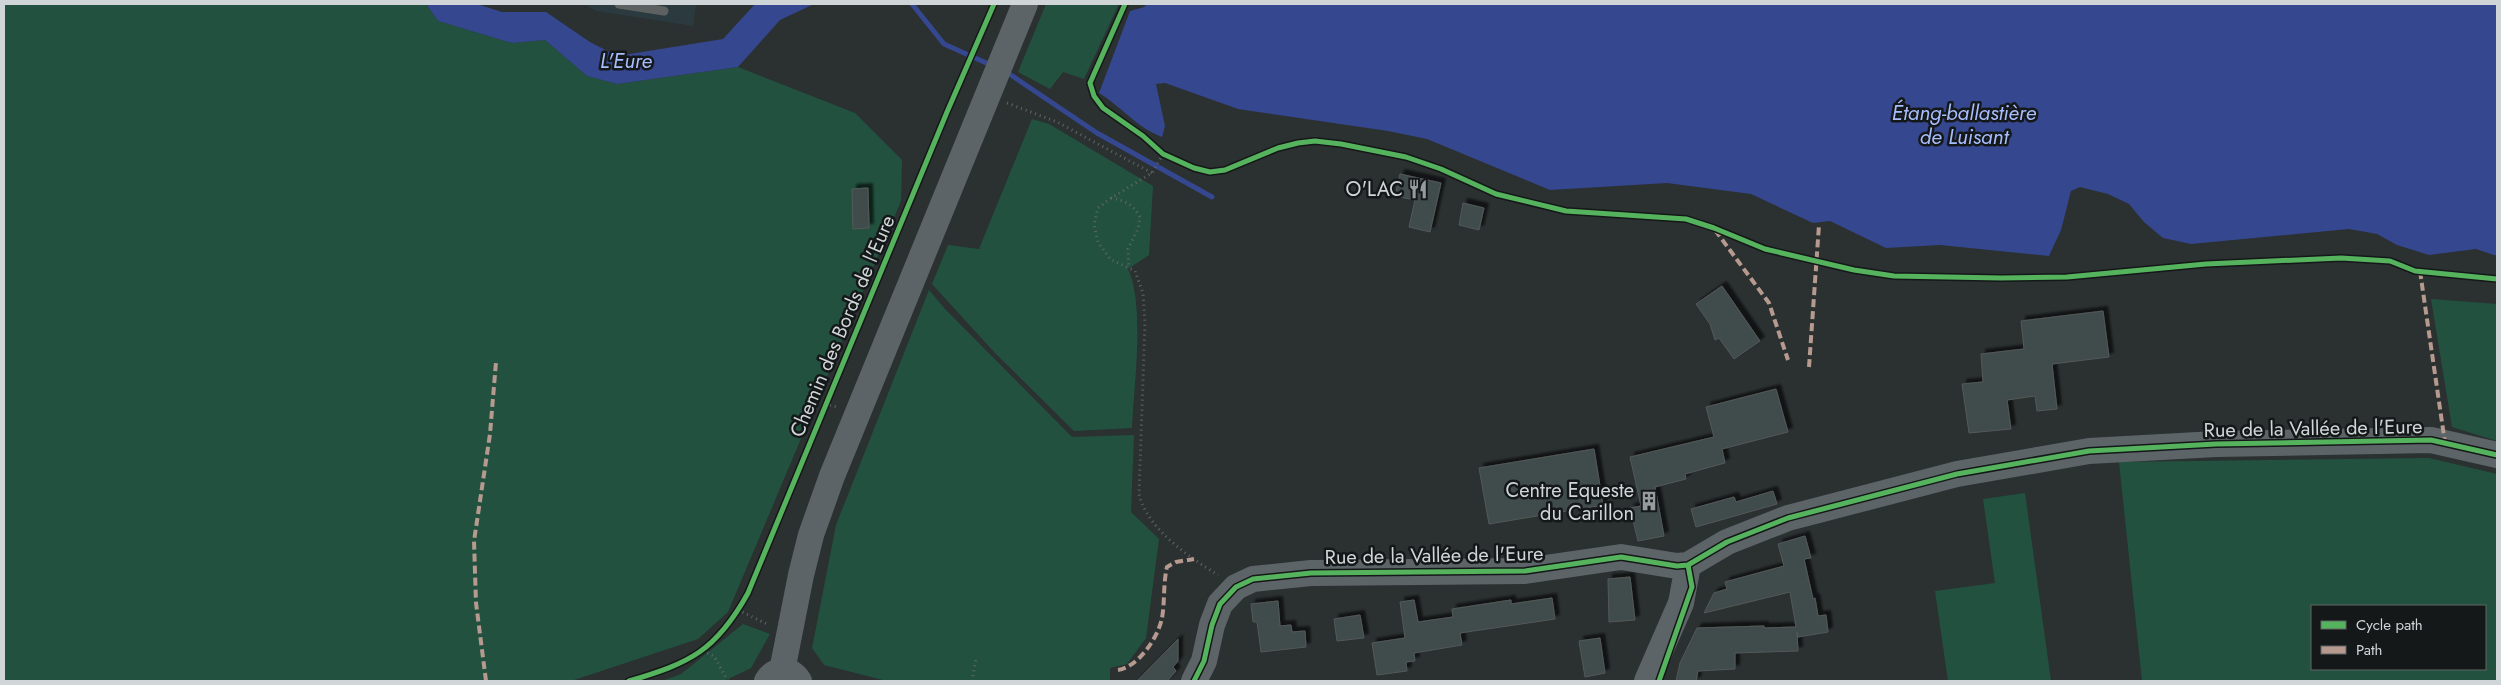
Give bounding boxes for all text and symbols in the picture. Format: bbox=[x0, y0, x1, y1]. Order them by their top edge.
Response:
water label: L'Eure bbox=[600, 46, 653, 76]
water label: Étang-ballastière de Luisant bbox=[1892, 98, 2037, 152]
place label: O'LAC bbox=[1346, 175, 1403, 204]
restaurant icon: O'LAC bbox=[1407, 178, 1429, 200]
street label: Chemin des Bords de l'Eure bbox=[783, 211, 902, 442]
street label: Rue de la Vallée de l'Eure bbox=[2203, 412, 2423, 445]
place label: Centre Equeste du Carillon bbox=[1505, 476, 1634, 528]
building icon: Centre Equeste du Carillon bbox=[1638, 490, 1660, 512]
street label: Rue de la Vallée de l'Eure bbox=[1324, 539, 1544, 572]
legend bbox=[2311, 605, 2486, 670]
text: Cycle path bbox=[2356, 614, 2423, 636]
text: Path bbox=[2356, 639, 2382, 661]

